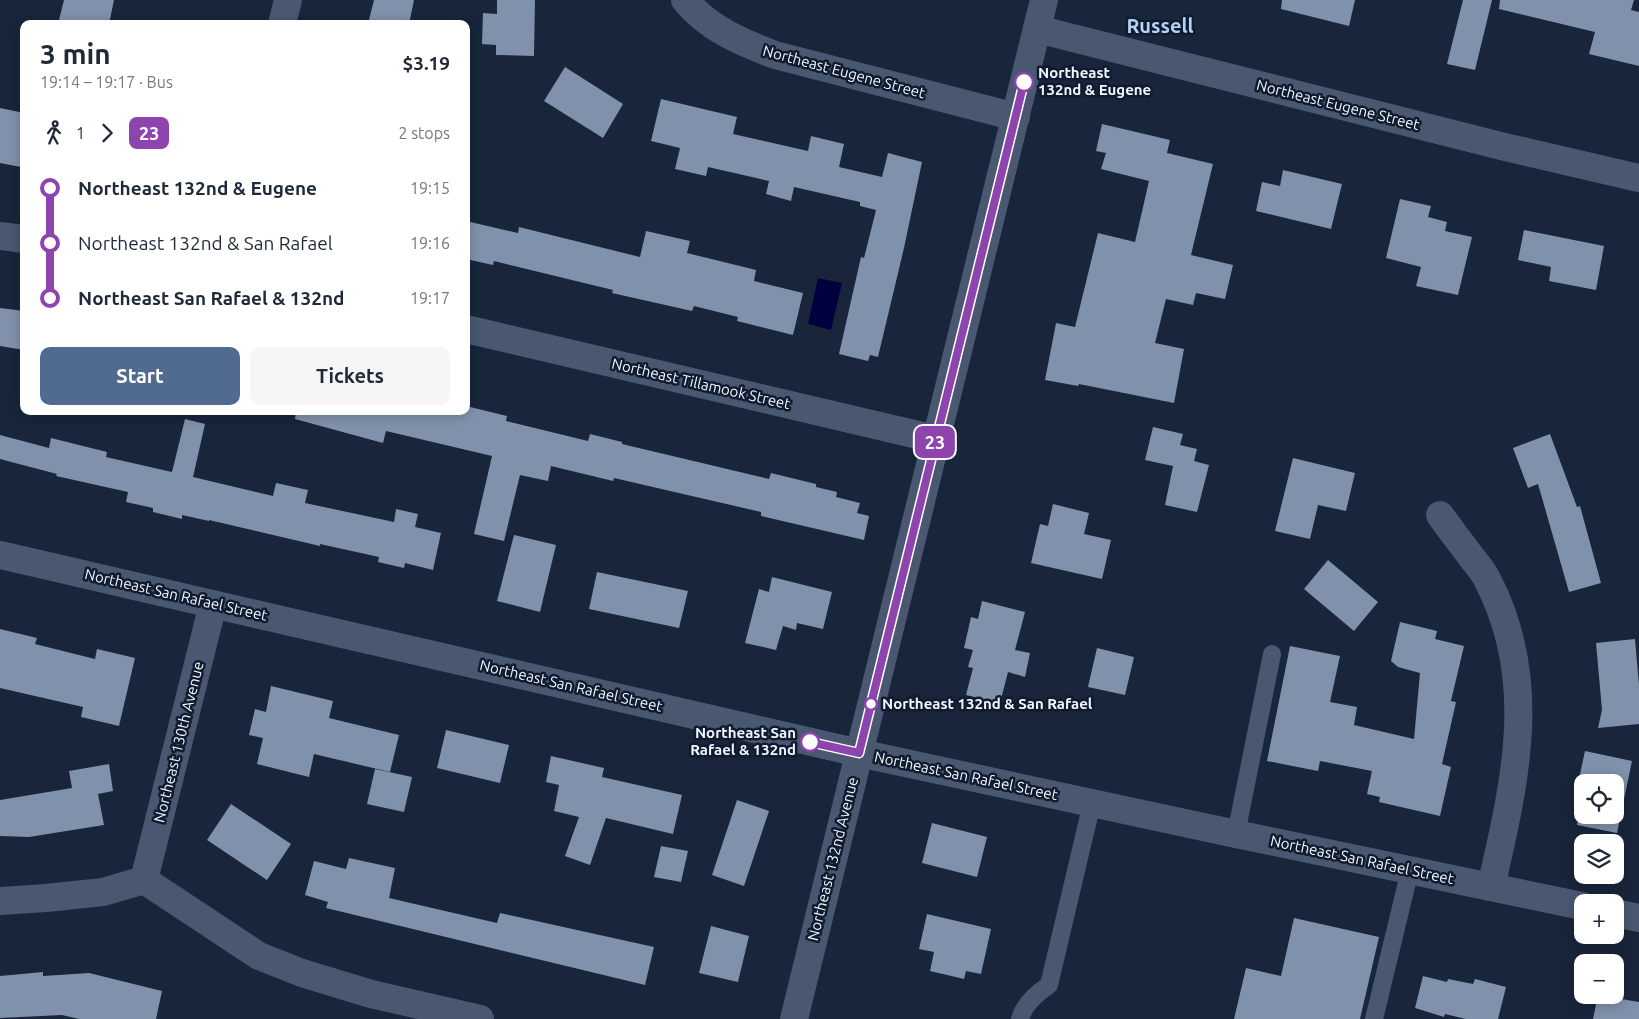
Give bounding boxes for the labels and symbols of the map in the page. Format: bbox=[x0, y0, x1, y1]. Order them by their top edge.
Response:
district label: Russell bbox=[1126, 14, 1194, 37]
street label: Northeast Eugene Street bbox=[761, 42, 927, 101]
place label: Northeast 132nd & Eugene bbox=[1038, 64, 1151, 98]
marker: Northeast 132nd & Eugene bbox=[1014, 72, 1034, 92]
street label: Northeast Eugene Street bbox=[1255, 76, 1421, 133]
street label: Northeast Tillamook Street bbox=[610, 355, 792, 412]
line badge: 23 bbox=[912, 426, 958, 458]
street label: Northeast San Rafael Street bbox=[83, 565, 269, 624]
street label: Northeast San Rafael Street bbox=[478, 656, 664, 715]
street label: Northeast 130th Avenue bbox=[150, 660, 207, 824]
place label: Northeast 132nd & San Rafael bbox=[882, 695, 1093, 712]
marker: Northeast 132nd & San Rafael bbox=[864, 697, 878, 711]
place label: Northeast San Rafael & 132nd bbox=[690, 724, 796, 758]
marker: Northeast San Rafael & 132nd bbox=[800, 732, 820, 752]
street label: Northeast San Rafael Street bbox=[873, 748, 1059, 803]
street label: Northeast 132nd Avenue bbox=[804, 775, 861, 943]
street label: Northeast San Rafael Street bbox=[1269, 832, 1455, 887]

